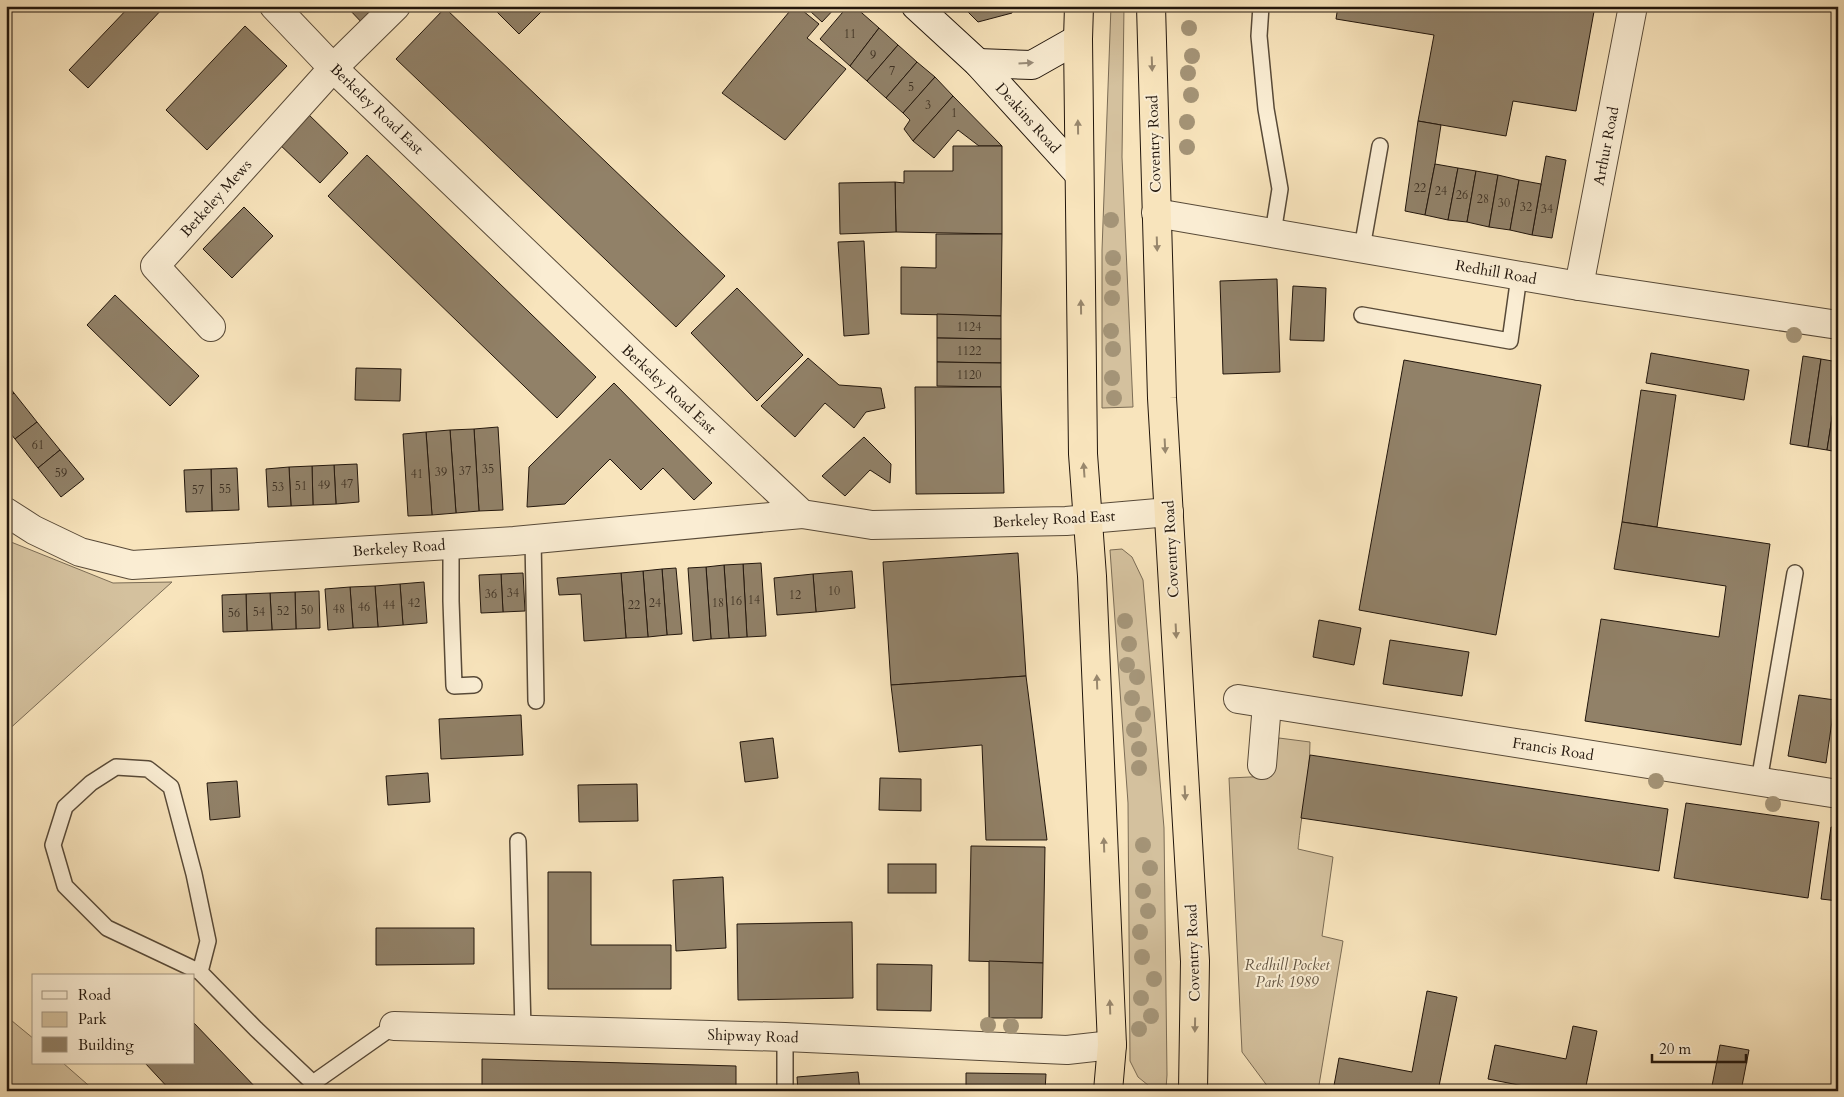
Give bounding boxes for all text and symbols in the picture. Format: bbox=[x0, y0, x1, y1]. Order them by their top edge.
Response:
house number: 11 bbox=[844, 26, 856, 42]
house number: 9 bbox=[870, 47, 876, 63]
one-way arrow bbox=[1148, 56, 1156, 72]
street label: Berkeley Road East bbox=[326, 59, 428, 159]
one-way arrow bbox=[1019, 59, 1035, 67]
house number: 7 bbox=[889, 63, 895, 79]
house number: 5 bbox=[908, 79, 914, 95]
street label: Deakins Road bbox=[991, 79, 1065, 157]
street label: Coventry Road bbox=[1142, 95, 1166, 193]
house number: 3 bbox=[925, 97, 931, 113]
house number: 1 bbox=[951, 105, 957, 121]
street label: Arthur Road bbox=[1589, 105, 1623, 187]
one-way arrow bbox=[1074, 119, 1082, 135]
street label: Berkeley Mews bbox=[176, 155, 256, 241]
house number: 22 bbox=[1414, 180, 1426, 196]
house number: 24 bbox=[1435, 183, 1447, 199]
house number: 26 bbox=[1456, 187, 1468, 203]
house number: 28 bbox=[1477, 191, 1489, 207]
house number: 30 bbox=[1498, 195, 1510, 211]
house number: 32 bbox=[1520, 199, 1532, 215]
house number: 34 bbox=[1541, 201, 1553, 217]
one-way arrow bbox=[1153, 236, 1161, 252]
street label: Redhill Road bbox=[1454, 255, 1538, 289]
one-way arrow bbox=[1077, 299, 1085, 315]
house number: 1124 bbox=[957, 319, 981, 335]
street label: Berkeley Road East bbox=[617, 340, 721, 438]
house number: 1122 bbox=[957, 343, 981, 359]
house number: 1120 bbox=[957, 367, 981, 383]
house number: 61 bbox=[32, 437, 44, 453]
one-way arrow bbox=[1162, 439, 1170, 455]
house number: 35 bbox=[482, 461, 494, 477]
one-way arrow bbox=[1080, 461, 1088, 477]
house number: 37 bbox=[459, 463, 471, 479]
house number: 39 bbox=[435, 464, 447, 480]
house number: 59 bbox=[55, 465, 67, 481]
house number: 41 bbox=[411, 466, 423, 482]
house number: 47 bbox=[341, 476, 353, 492]
house number: 49 bbox=[318, 477, 330, 493]
house number: 51 bbox=[295, 478, 307, 494]
house number: 53 bbox=[272, 479, 284, 495]
house number: 55 bbox=[219, 481, 231, 497]
house number: 57 bbox=[192, 482, 204, 498]
street label: Coventry Road bbox=[1158, 500, 1184, 598]
street label: Berkeley Road East bbox=[992, 506, 1116, 532]
street label: Berkeley Road bbox=[352, 535, 446, 561]
house number: 10 bbox=[828, 583, 840, 599]
house number: 34 bbox=[507, 585, 519, 601]
house number: 36 bbox=[485, 586, 497, 602]
house number: 12 bbox=[789, 587, 801, 603]
house number: 14 bbox=[748, 592, 760, 608]
house number: 16 bbox=[730, 593, 742, 609]
house number: 42 bbox=[408, 595, 420, 611]
house number: 24 bbox=[649, 595, 661, 611]
house number: 18 bbox=[712, 595, 724, 611]
house number: 44 bbox=[383, 597, 395, 613]
house number: 22 bbox=[628, 597, 640, 613]
house number: 46 bbox=[358, 599, 370, 615]
house number: 48 bbox=[333, 601, 345, 617]
house number: 50 bbox=[301, 602, 313, 618]
house number: 52 bbox=[277, 603, 289, 619]
house number: 54 bbox=[253, 604, 265, 620]
house number: 56 bbox=[228, 605, 240, 621]
one-way arrow bbox=[1172, 623, 1180, 639]
one-way arrow bbox=[1093, 674, 1101, 690]
street label: Francis Road bbox=[1511, 733, 1595, 765]
one-way arrow bbox=[1182, 785, 1190, 801]
one-way arrow bbox=[1099, 837, 1107, 853]
street label: Coventry Road bbox=[1181, 904, 1205, 1002]
park label: Redhill Pocket Park 1989 bbox=[1245, 955, 1330, 992]
legend bbox=[32, 974, 195, 1064]
text: Road bbox=[78, 985, 111, 1005]
one-way arrow bbox=[1106, 999, 1114, 1015]
text: Park bbox=[78, 1009, 107, 1029]
one-way arrow bbox=[1191, 1017, 1199, 1033]
street label: Shipway Road bbox=[707, 1024, 799, 1048]
scale bar bbox=[1652, 1032, 1745, 1064]
text: Building bbox=[78, 1035, 134, 1055]
text: 20 m bbox=[1659, 1039, 1691, 1059]

